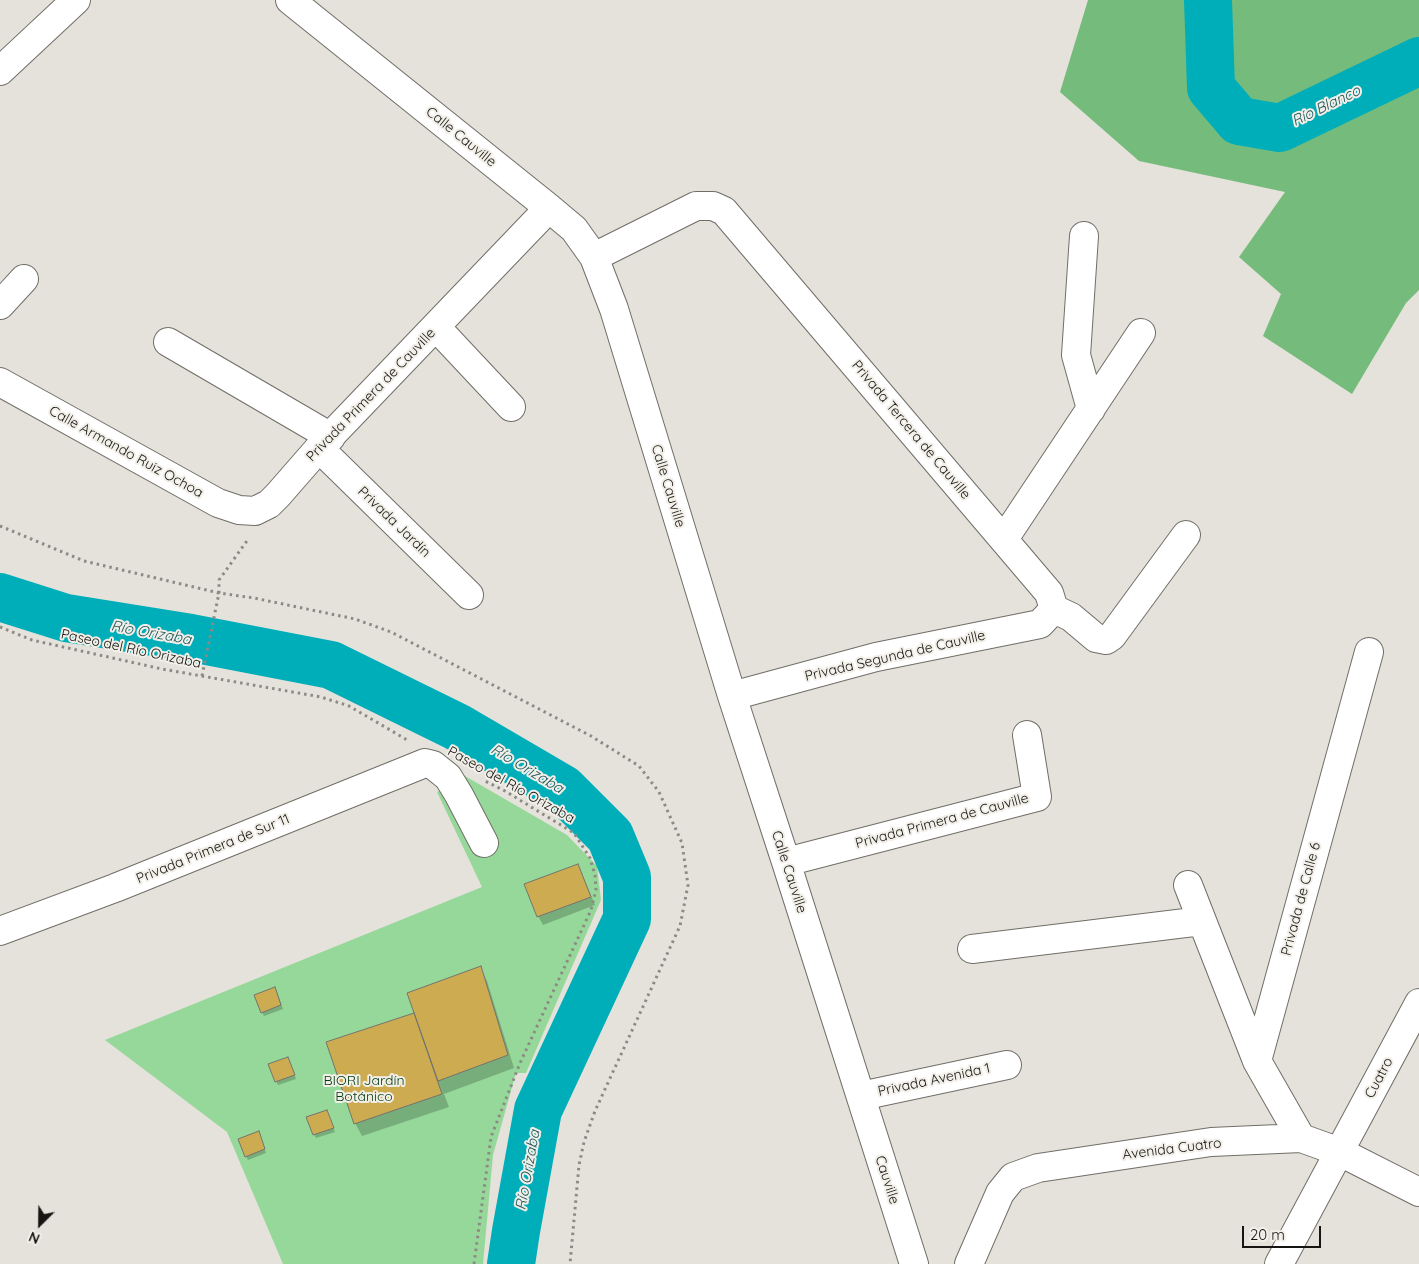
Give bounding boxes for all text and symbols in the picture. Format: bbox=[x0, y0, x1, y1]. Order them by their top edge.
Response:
water label: Río Blanco bbox=[1289, 82, 1363, 130]
street label: Calle Cauville bbox=[422, 103, 500, 171]
street label: Privada Primera de Cauville bbox=[303, 325, 439, 465]
street label: Privada Tercera de Cauville bbox=[848, 357, 974, 503]
street label: Calle Armando Ruiz Ochoa bbox=[46, 402, 206, 502]
street label: Calle Cauville bbox=[647, 443, 689, 529]
street label: Privada Jardín bbox=[354, 483, 434, 561]
water label: Río Orizaba bbox=[109, 617, 193, 649]
street label: Paseo del Río Orizaba bbox=[59, 626, 203, 672]
street label: Privada Segunda de Cauville bbox=[803, 627, 987, 685]
water label: Río Orizaba bbox=[488, 740, 566, 798]
street label: Paseo del Río Orizaba bbox=[444, 743, 578, 827]
street label: Privada Primera de Cauville bbox=[854, 790, 1030, 852]
street label: Privada Primera de Sur 11 bbox=[134, 811, 292, 887]
street label: Calle Cauville bbox=[768, 829, 810, 915]
street label: Privada de Calle 6 bbox=[1278, 840, 1324, 958]
street label: Cuatro bbox=[1361, 1055, 1397, 1101]
street label: Privada Avenida 1 bbox=[876, 1060, 992, 1100]
park label: BIORI Jardín Botánico bbox=[323, 1073, 405, 1106]
water label: Río Orizaba bbox=[512, 1128, 544, 1212]
street label: Avenida Cuatro bbox=[1122, 1135, 1222, 1163]
street label: Cauville bbox=[871, 1154, 903, 1206]
north arrow bbox=[15, 1199, 65, 1249]
scale bar bbox=[1244, 1216, 1323, 1248]
text: 20 m bbox=[1250, 1225, 1285, 1244]
text: N bbox=[26, 1228, 42, 1248]

